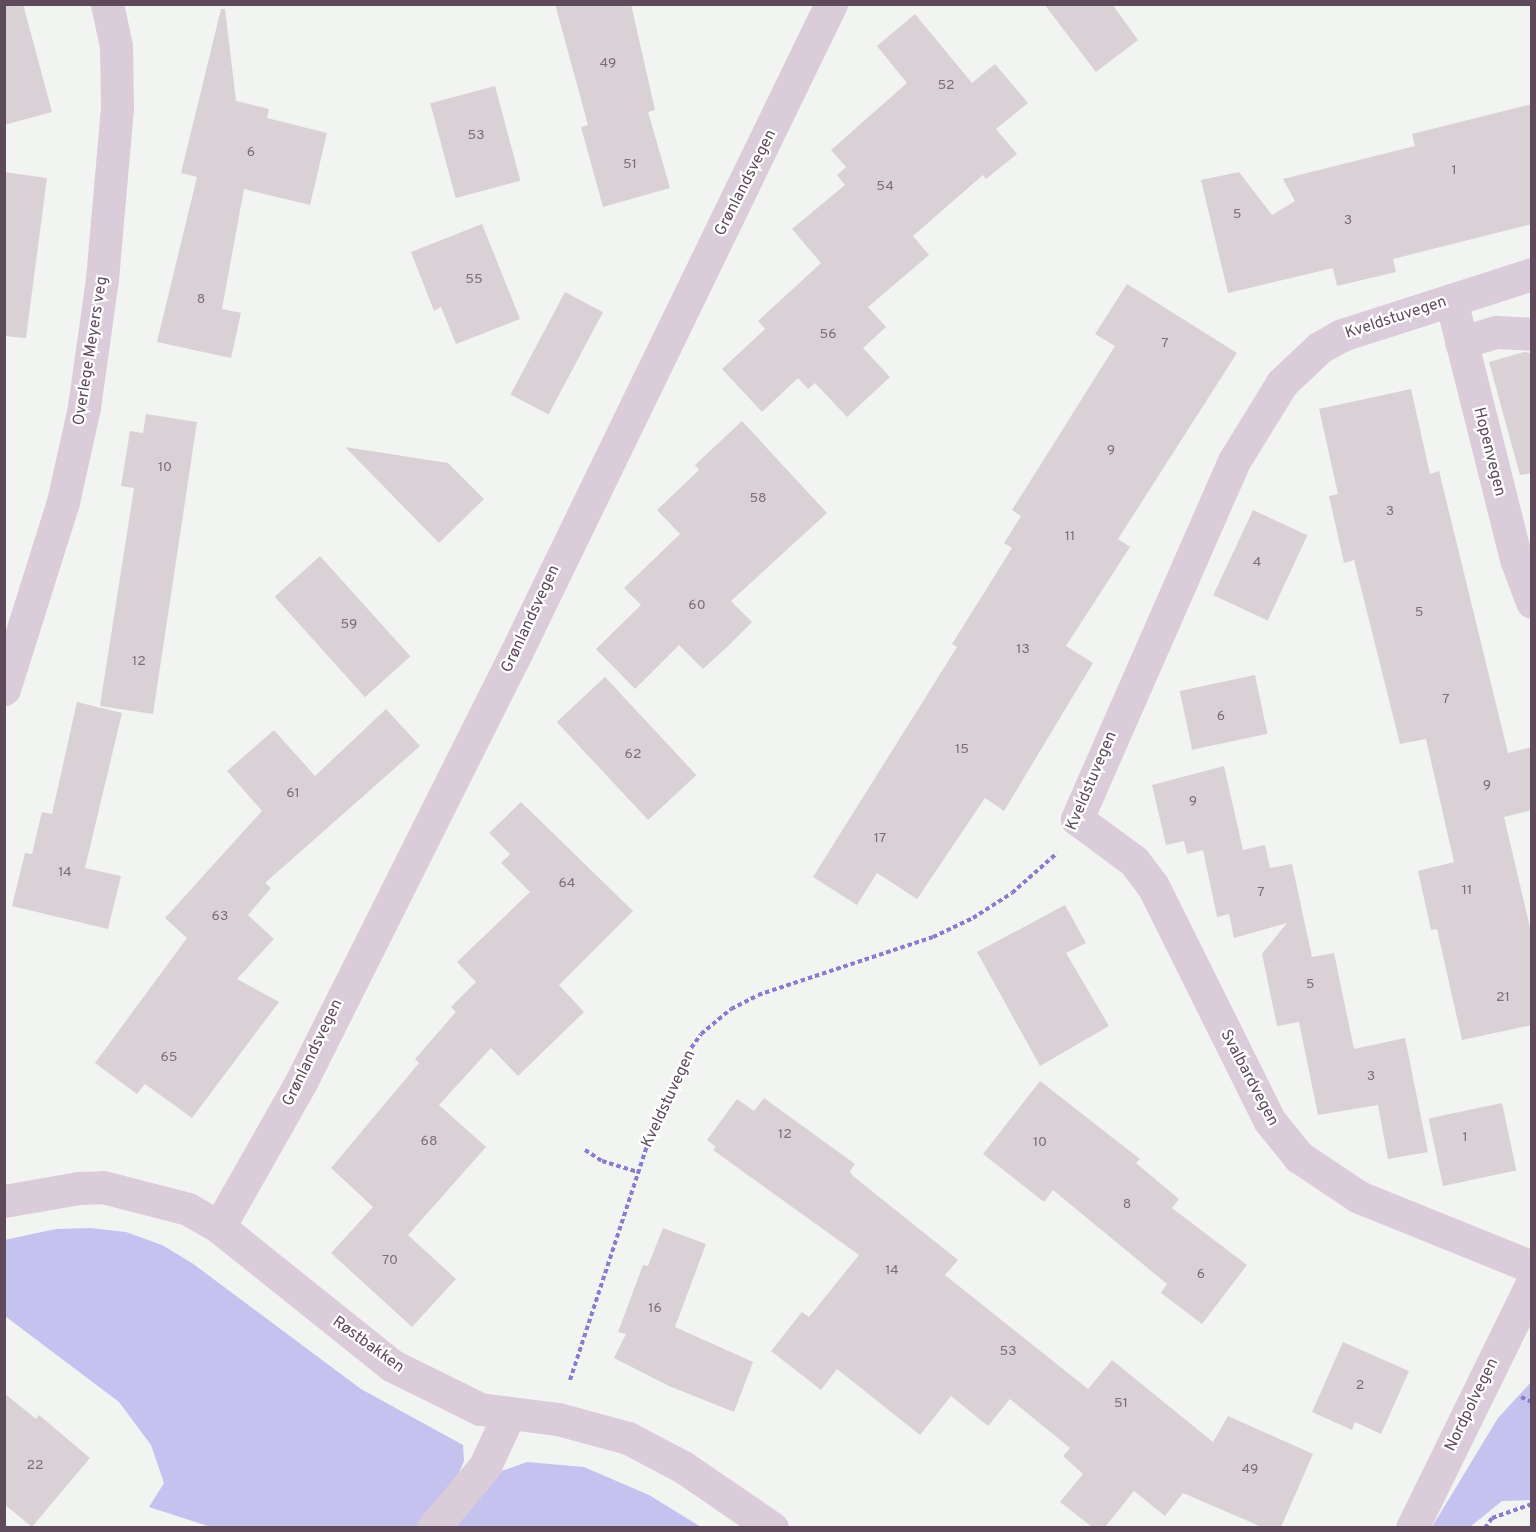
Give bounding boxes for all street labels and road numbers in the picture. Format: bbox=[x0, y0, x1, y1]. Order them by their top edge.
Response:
street label: Grønlandsvegen bbox=[711, 127, 781, 239]
street label: Overlege Meyers veg bbox=[70, 275, 112, 427]
street label: Kveldstuvegen bbox=[1343, 293, 1449, 343]
street label: Hopenvegen bbox=[1469, 406, 1509, 498]
street label: Grønlandsvegen bbox=[498, 562, 564, 676]
street label: Kveldstuvegen bbox=[1063, 729, 1121, 833]
street label: Grønlandsvegen bbox=[279, 996, 347, 1110]
street label: Svalbardvegen bbox=[1216, 1027, 1282, 1129]
street label: Kveldstuvegen bbox=[638, 1047, 700, 1151]
street label: Røstbakken bbox=[328, 1313, 408, 1377]
street label: Nordpolvegen bbox=[1441, 1355, 1503, 1455]

